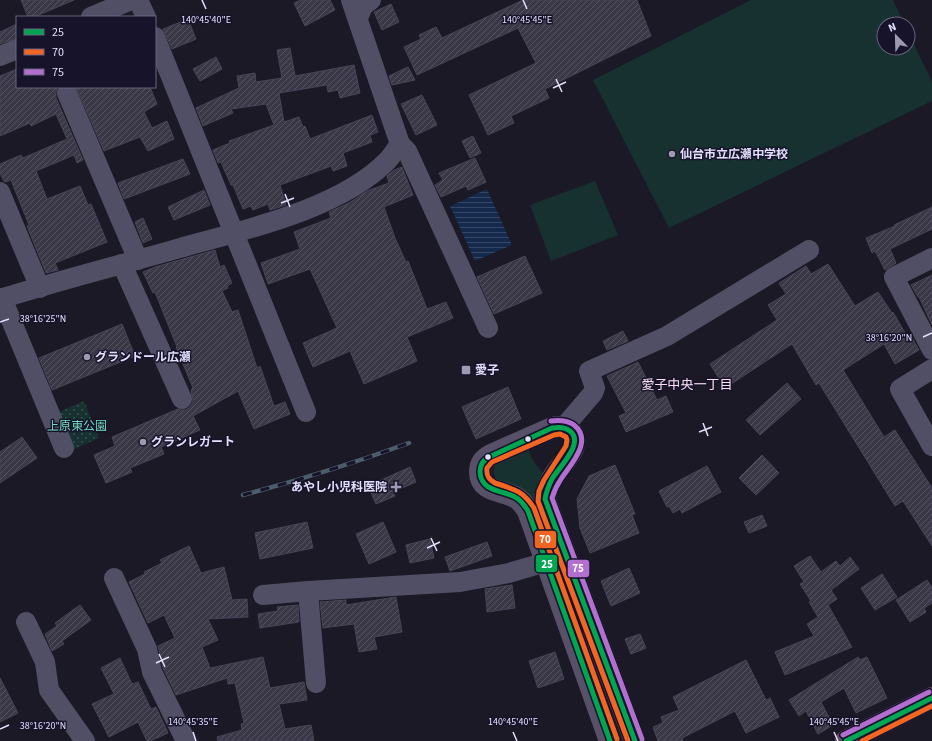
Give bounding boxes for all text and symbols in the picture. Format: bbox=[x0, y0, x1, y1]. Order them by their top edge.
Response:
text: 140°45'40"E bbox=[181, 13, 231, 27]
text: 140°45'45"E bbox=[502, 13, 552, 27]
legend bbox=[16, 16, 156, 88]
north arrow bbox=[876, 16, 916, 56]
text: N bbox=[886, 19, 899, 36]
text: 25 bbox=[52, 24, 64, 41]
text: 70 bbox=[52, 44, 64, 61]
text: 75 bbox=[52, 64, 64, 81]
place label: 仙台市立広瀬中学校 bbox=[680, 146, 788, 163]
marker: 仙台市立広瀬中学校 bbox=[667, 149, 677, 159]
text: 38°16'25"N bbox=[20, 312, 66, 326]
text: 38°16'20"N bbox=[866, 331, 912, 345]
place label: グランドール広瀬 bbox=[95, 349, 191, 366]
marker: グランドール広瀬 bbox=[82, 352, 92, 362]
place label: 愛子 bbox=[475, 362, 499, 379]
marker: 愛子 bbox=[460, 364, 472, 376]
district label: 愛子中央一丁目 bbox=[641, 376, 733, 394]
park label: 上原東公園 bbox=[47, 418, 107, 435]
place label: グランレガート bbox=[151, 434, 235, 451]
unlabelled marker bbox=[523, 434, 533, 444]
marker: グランレガート bbox=[138, 437, 148, 447]
unlabelled marker bbox=[483, 452, 493, 462]
place label: あやし小児科医院 bbox=[291, 479, 387, 496]
marker: あやし小児科医院 bbox=[390, 481, 402, 493]
line badge: 70 bbox=[534, 530, 557, 549]
text: 70 bbox=[539, 532, 551, 547]
line badge: 25 bbox=[535, 554, 558, 573]
text: 25 bbox=[541, 557, 553, 572]
line badge: 75 bbox=[567, 559, 590, 578]
text: 75 bbox=[572, 561, 584, 576]
text: 140°45'35"E bbox=[168, 715, 218, 729]
text: 140°45'40"E bbox=[488, 715, 538, 729]
text: 140°45'45"E bbox=[809, 715, 859, 729]
text: 38°16'20"N bbox=[20, 719, 66, 733]

